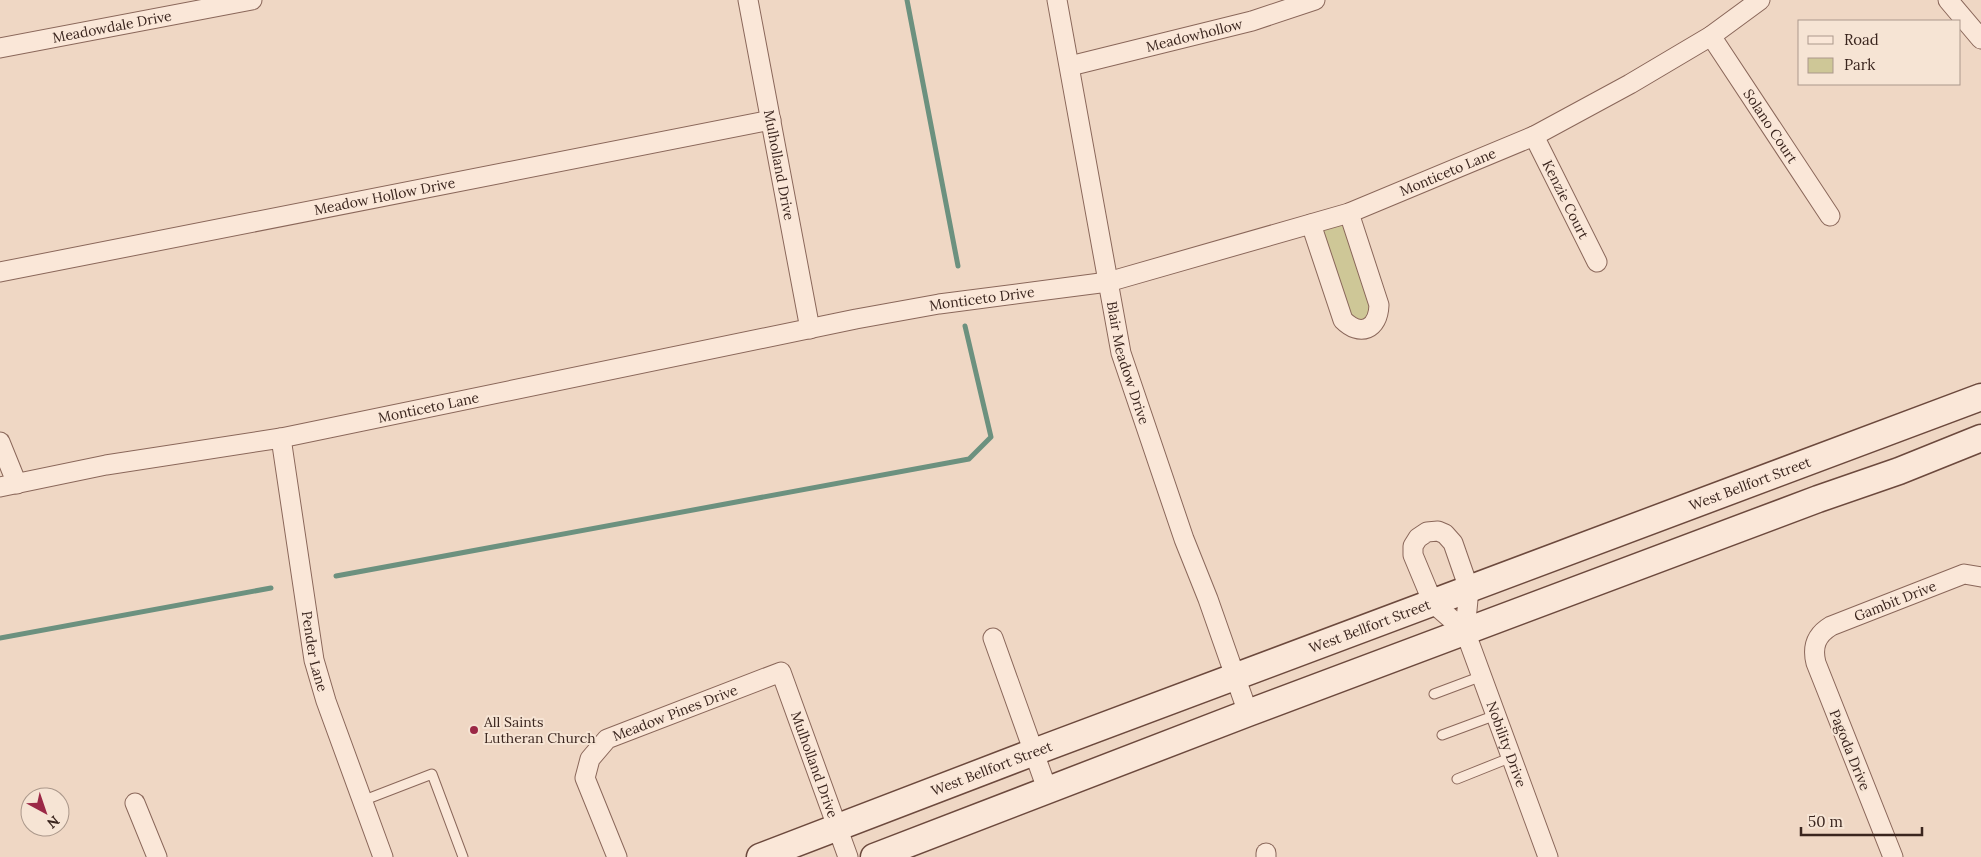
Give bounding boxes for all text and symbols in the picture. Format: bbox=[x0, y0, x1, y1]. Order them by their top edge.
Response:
street label: Meadowdale Drive bbox=[51, 6, 173, 47]
street label: Meadowhollow bbox=[1144, 15, 1245, 56]
legend bbox=[1798, 20, 1961, 85]
text: Road bbox=[1844, 30, 1879, 49]
text: Park bbox=[1844, 55, 1875, 74]
street label: Solano Court bbox=[1739, 85, 1802, 167]
street label: Mulholland Drive bbox=[760, 108, 798, 222]
street label: Monticeto Lane bbox=[1397, 144, 1499, 200]
street label: Kenzie Court bbox=[1539, 157, 1593, 242]
street label: Meadow Hollow Drive bbox=[313, 173, 457, 219]
street label: Monticeto Drive bbox=[928, 283, 1036, 315]
street label: Blair Meadow Drive bbox=[1103, 300, 1154, 427]
street label: Monticeto Lane bbox=[376, 388, 481, 427]
street label: West Bellfort Street bbox=[1687, 452, 1814, 515]
street label: Gambit Drive bbox=[1851, 577, 1939, 625]
street label: West Bellfort Street bbox=[1306, 595, 1434, 657]
street label: Pender Lane bbox=[298, 610, 332, 694]
street label: Meadow Pines Drive bbox=[610, 680, 740, 745]
street label: Nobility Drive bbox=[1483, 699, 1531, 790]
street label: Pagoda Drive bbox=[1826, 707, 1875, 794]
street label: Mulholland Drive bbox=[787, 709, 842, 821]
place label: All Saints Lutheran Church bbox=[483, 713, 596, 747]
marker: All Saints Lutheran Church bbox=[468, 724, 480, 736]
street label: West Bellfort Street bbox=[928, 737, 1055, 800]
north arrow bbox=[20, 787, 70, 837]
scale bar bbox=[1801, 804, 1922, 836]
text: N bbox=[43, 812, 63, 832]
text: 50 m bbox=[1808, 812, 1843, 831]

